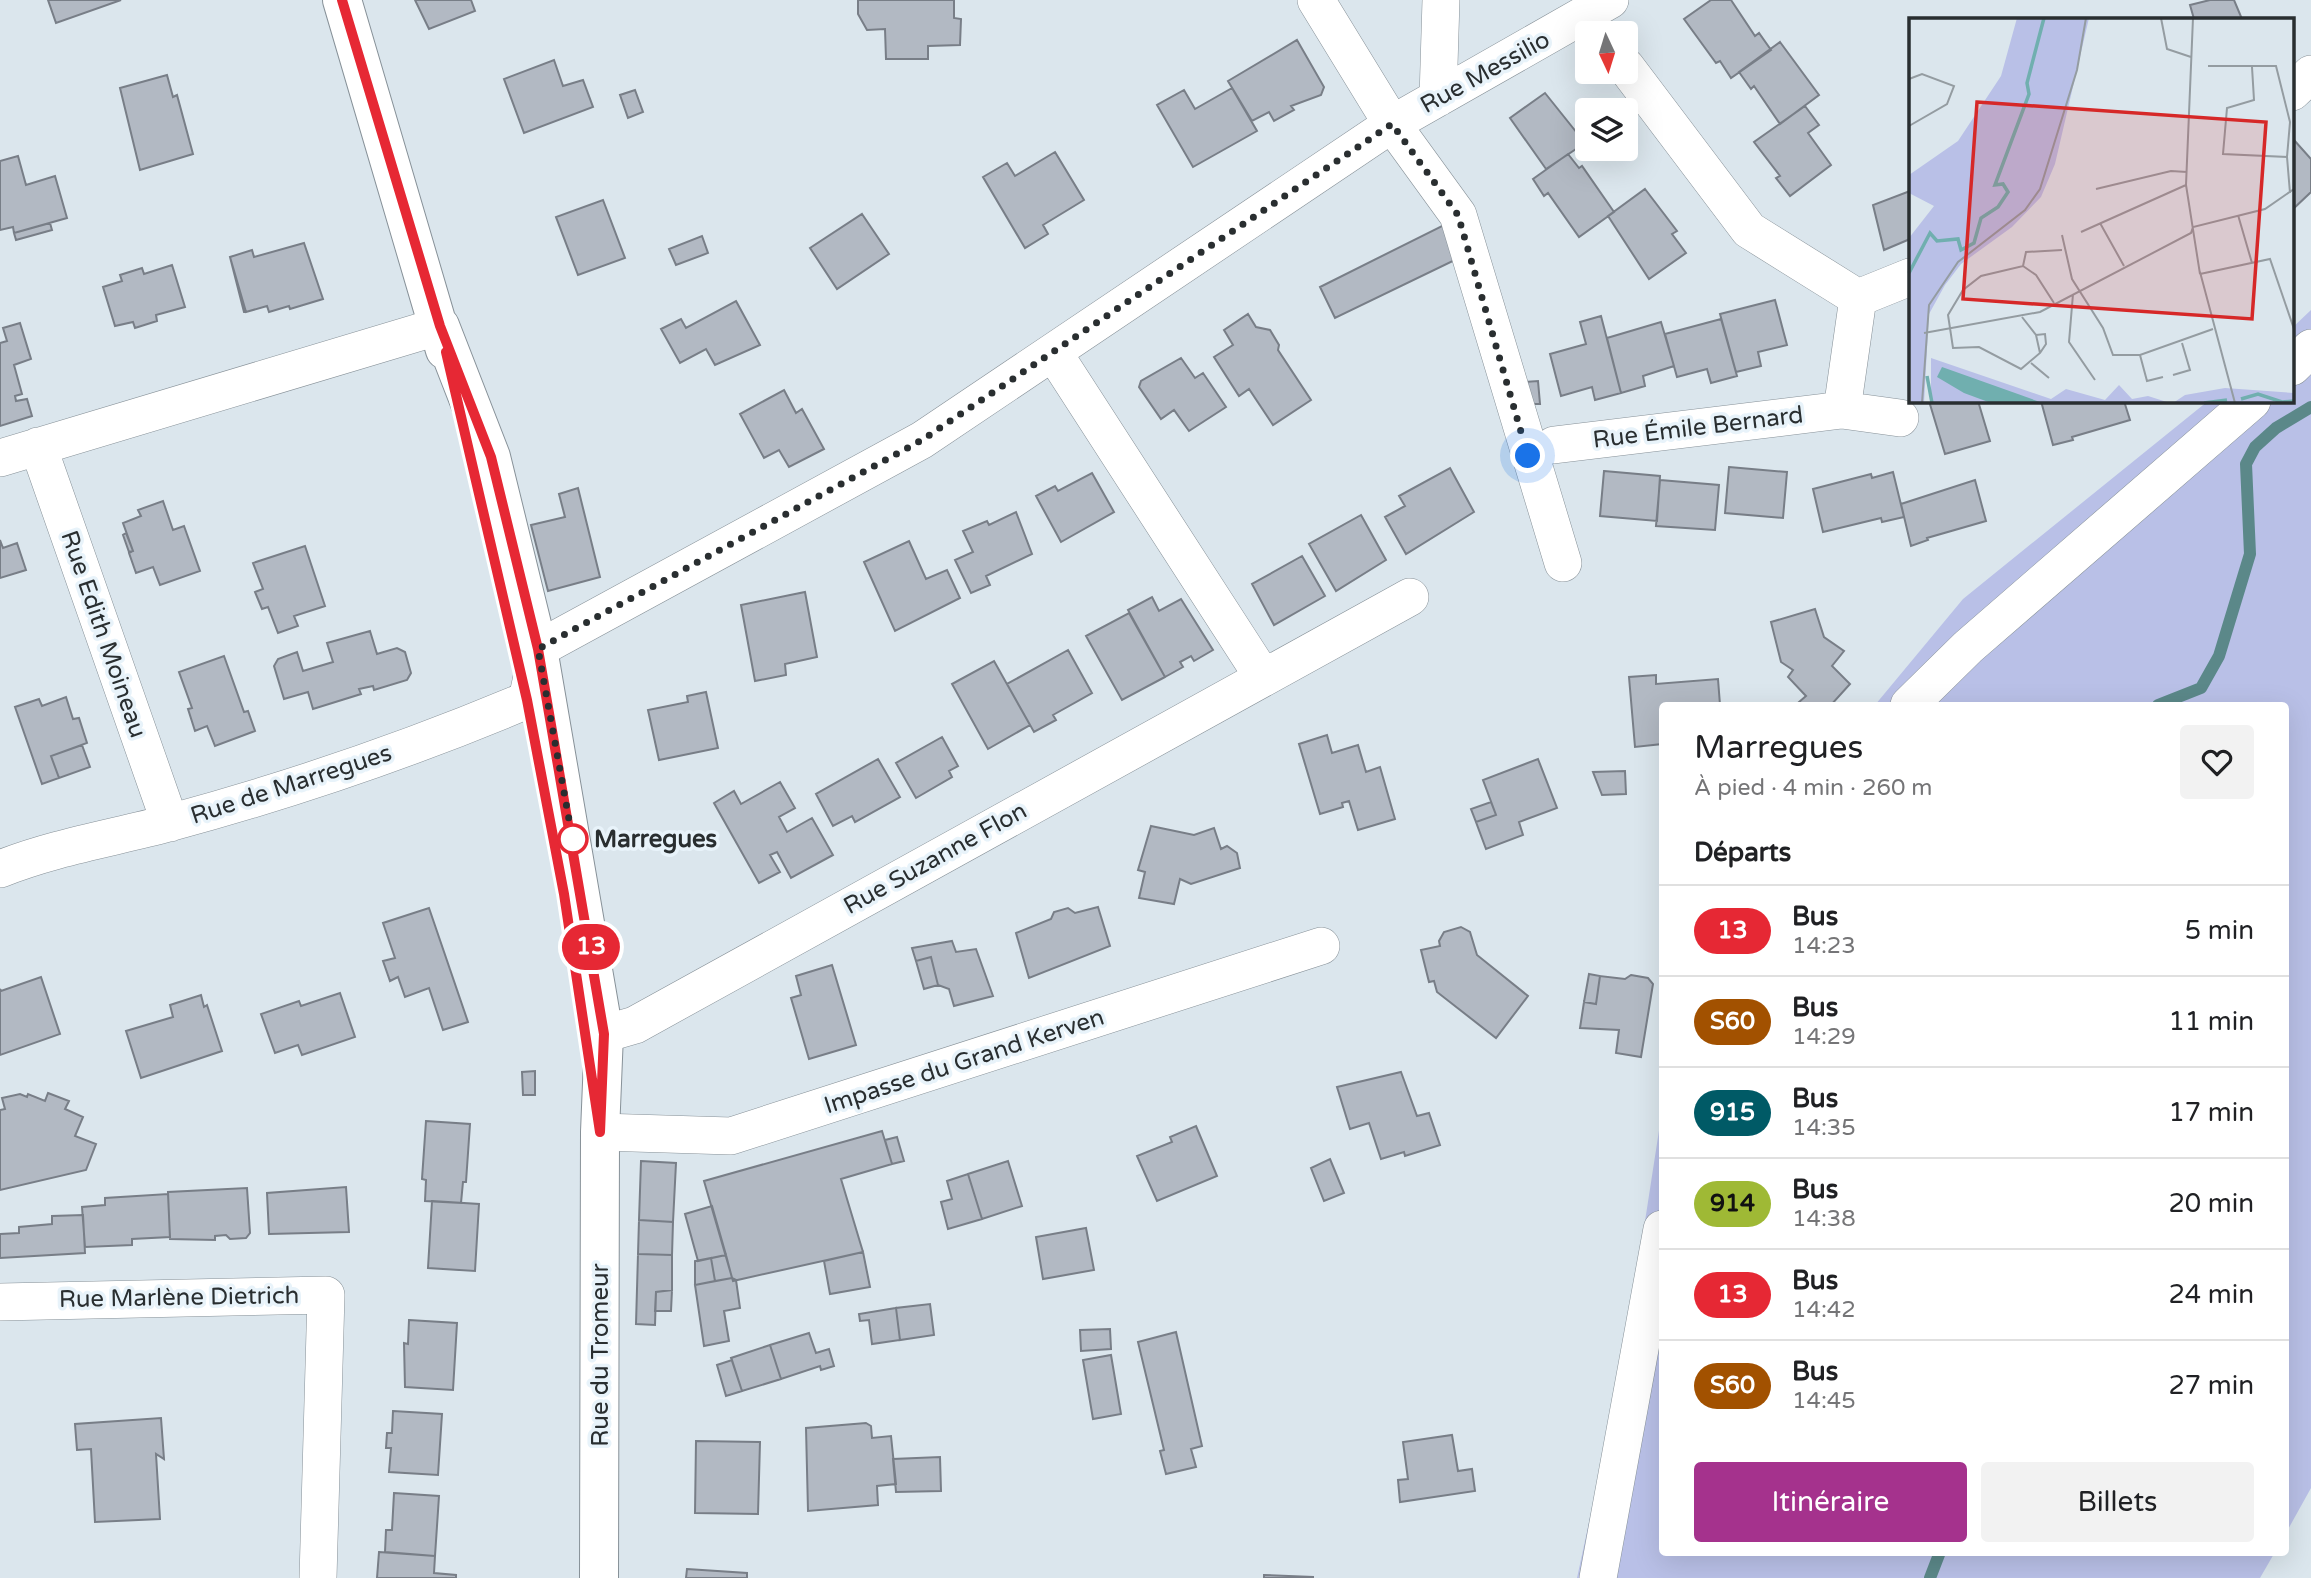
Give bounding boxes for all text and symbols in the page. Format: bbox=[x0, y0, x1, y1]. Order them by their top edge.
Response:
inset map bbox=[1909, 18, 2294, 402]
north arrow bbox=[1575, 21, 1638, 84]
map controls bbox=[1575, 21, 1638, 161]
street label: Rue Messilio bbox=[1415, 25, 1555, 120]
button: layers bbox=[1575, 98, 1638, 161]
street label: Rue Émile Bernard bbox=[1591, 399, 1805, 455]
your location bbox=[1510, 438, 1545, 473]
street label: Rue Edith Moineau bbox=[54, 527, 153, 742]
button: heart bbox=[2180, 725, 2254, 799]
text: Marregues bbox=[1694, 728, 1863, 767]
street label: Rue de Marregues bbox=[187, 738, 395, 831]
text: À pied · 4 min · 260 m bbox=[1694, 774, 1933, 802]
street label: Rue Suzanne Flon bbox=[839, 796, 1032, 921]
marker: Marregues bbox=[558, 824, 588, 854]
place label: Marregues bbox=[594, 825, 717, 854]
text: Départs bbox=[1694, 837, 1791, 868]
text: Bus bbox=[1792, 901, 1838, 932]
text: 5 min bbox=[2185, 915, 2254, 946]
text: 13 bbox=[1717, 916, 1748, 945]
line badge: 13 bbox=[560, 924, 622, 970]
text: 13 bbox=[576, 932, 606, 961]
text: 14:23 bbox=[1792, 932, 1856, 960]
text: Bus bbox=[1792, 992, 1838, 1023]
street label: Impasse du Grand Kerven bbox=[821, 1002, 1108, 1120]
text: 11 min bbox=[2168, 1006, 2254, 1037]
text: S60 bbox=[1710, 1007, 1755, 1036]
text: 14:29 bbox=[1792, 1023, 1856, 1051]
text: Bus bbox=[1792, 1083, 1838, 1114]
text: 17 min bbox=[2168, 1097, 2254, 1128]
text: 915 bbox=[1710, 1098, 1755, 1127]
text: 14:35 bbox=[1792, 1114, 1856, 1142]
text: Bus bbox=[1792, 1174, 1838, 1205]
text: 20 min bbox=[2168, 1188, 2254, 1219]
text: 914 bbox=[1710, 1189, 1755, 1218]
text: 14:38 bbox=[1792, 1205, 1856, 1233]
street label: Rue du Tromeur bbox=[586, 1262, 615, 1447]
text: Bus bbox=[1792, 1265, 1838, 1296]
text: 24 min bbox=[2168, 1279, 2254, 1310]
text: 13 bbox=[1717, 1280, 1748, 1309]
street label: Rue Marlène Dietrich bbox=[59, 1281, 299, 1314]
text: 14:42 bbox=[1792, 1296, 1856, 1324]
text: Bus bbox=[1792, 1356, 1838, 1387]
text: 27 min bbox=[2168, 1370, 2254, 1401]
text: S60 bbox=[1710, 1371, 1755, 1400]
text: 14:45 bbox=[1792, 1387, 1856, 1415]
button: Itinéraire bbox=[1694, 1462, 1967, 1542]
button: Billets bbox=[1981, 1462, 2254, 1542]

